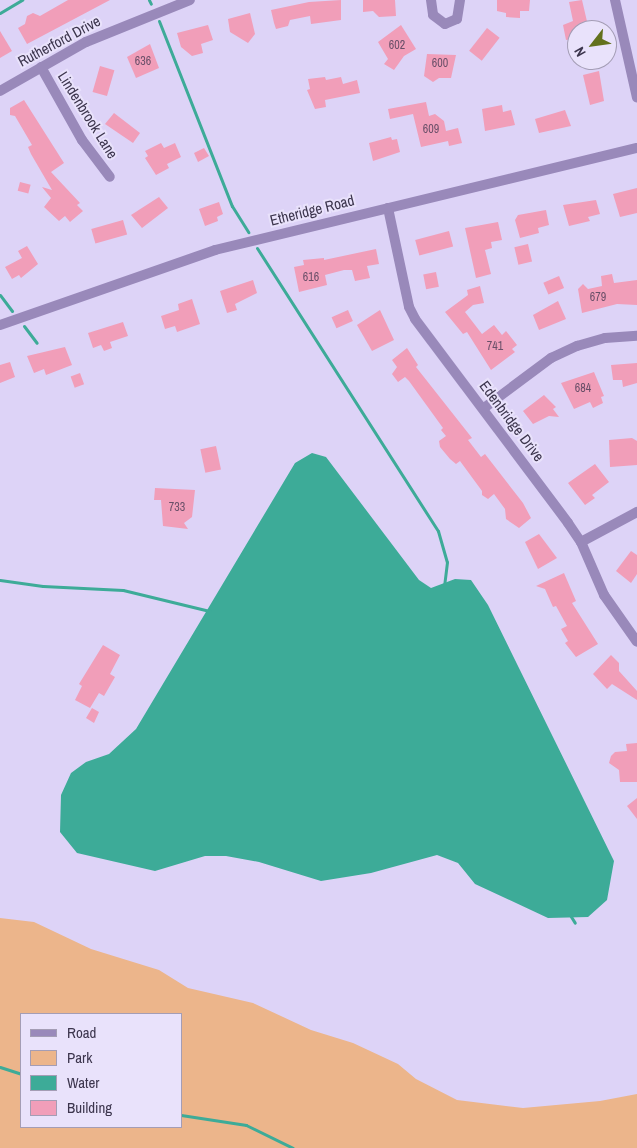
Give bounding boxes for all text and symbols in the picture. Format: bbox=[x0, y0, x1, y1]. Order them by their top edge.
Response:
street label: Rutherford Drive bbox=[15, 12, 103, 70]
north arrow bbox=[567, 20, 617, 70]
house number: 602 bbox=[389, 39, 405, 53]
text: N bbox=[570, 44, 590, 60]
house number: 636 bbox=[135, 55, 151, 69]
house number: 600 bbox=[432, 57, 448, 71]
street label: Lindenbrook Lane bbox=[54, 68, 122, 162]
house number: 609 bbox=[423, 123, 439, 137]
street label: Etheridge Road bbox=[268, 191, 356, 229]
house number: 616 bbox=[303, 271, 319, 285]
house number: 679 bbox=[590, 291, 606, 305]
house number: 741 bbox=[487, 340, 503, 354]
street label: Edenbridge Drive bbox=[476, 377, 548, 465]
house number: 684 bbox=[575, 382, 591, 396]
house number: 733 bbox=[169, 501, 185, 515]
legend bbox=[20, 1013, 182, 1128]
text: Road bbox=[67, 1022, 96, 1043]
text: Park bbox=[67, 1047, 92, 1068]
text: Water bbox=[67, 1072, 99, 1093]
text: Building bbox=[67, 1097, 112, 1118]

